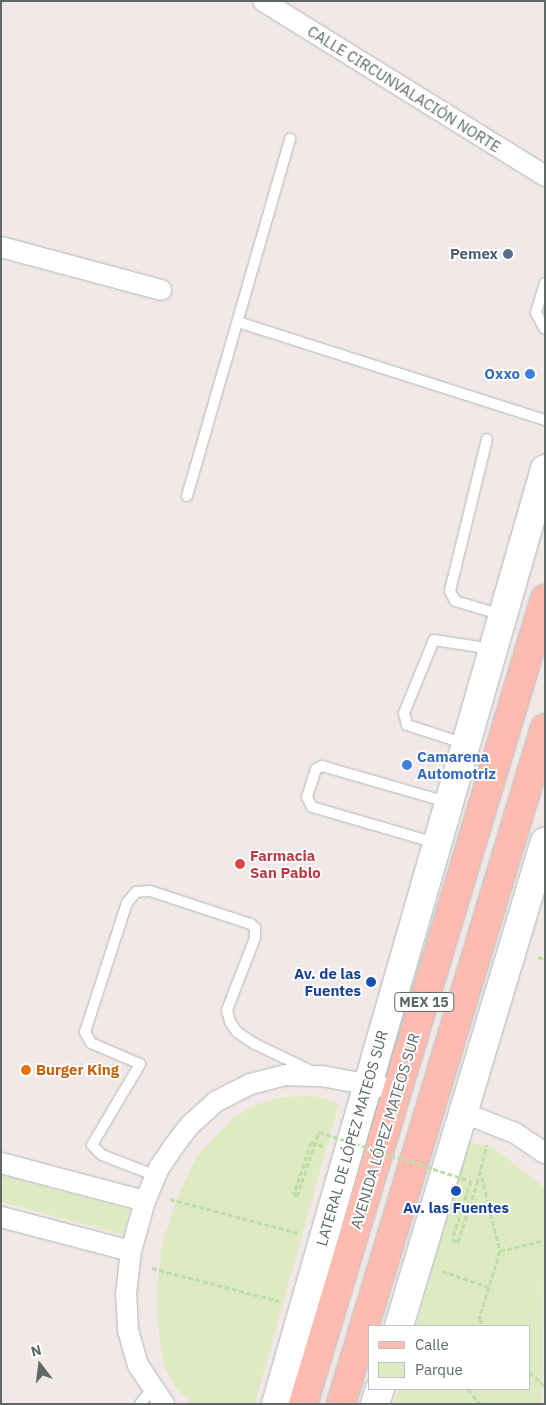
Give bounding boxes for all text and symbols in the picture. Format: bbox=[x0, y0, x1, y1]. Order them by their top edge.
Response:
street label: CALLE CIRCUNVALACIÓN NORTE bbox=[304, 22, 504, 156]
place label: Pemex bbox=[450, 245, 498, 263]
marker: Pemex bbox=[502, 248, 514, 260]
place label: Oxxo bbox=[484, 365, 520, 383]
marker: Oxxo bbox=[524, 368, 536, 380]
place label: Camarena Automotriz bbox=[417, 747, 496, 782]
marker: Camarena Automotriz bbox=[401, 759, 413, 771]
place label: Farmacia San Pablo bbox=[250, 846, 321, 881]
marker: Farmacia San Pablo bbox=[234, 858, 246, 870]
place label: Av. de las Fuentes bbox=[294, 964, 361, 999]
marker: Av. de las Fuentes bbox=[365, 976, 377, 988]
road number: MEX 15 bbox=[394, 990, 454, 1014]
street label: LATERAL DE LÓPEZ MATEOS SUR bbox=[313, 1028, 391, 1248]
street label: AVENIDA LÓPEZ MATEOS SUR bbox=[347, 1031, 423, 1231]
place label: Burger King bbox=[36, 1061, 119, 1079]
marker: Burger King bbox=[20, 1064, 32, 1076]
marker: Av. las Fuentes bbox=[450, 1185, 462, 1197]
place label: Av. las Fuentes bbox=[403, 1199, 509, 1217]
legend bbox=[368, 1325, 531, 1390]
text: Calle bbox=[415, 1335, 449, 1354]
north arrow bbox=[15, 1340, 65, 1390]
text: N bbox=[29, 1341, 43, 1361]
text: Parque bbox=[415, 1360, 463, 1379]

